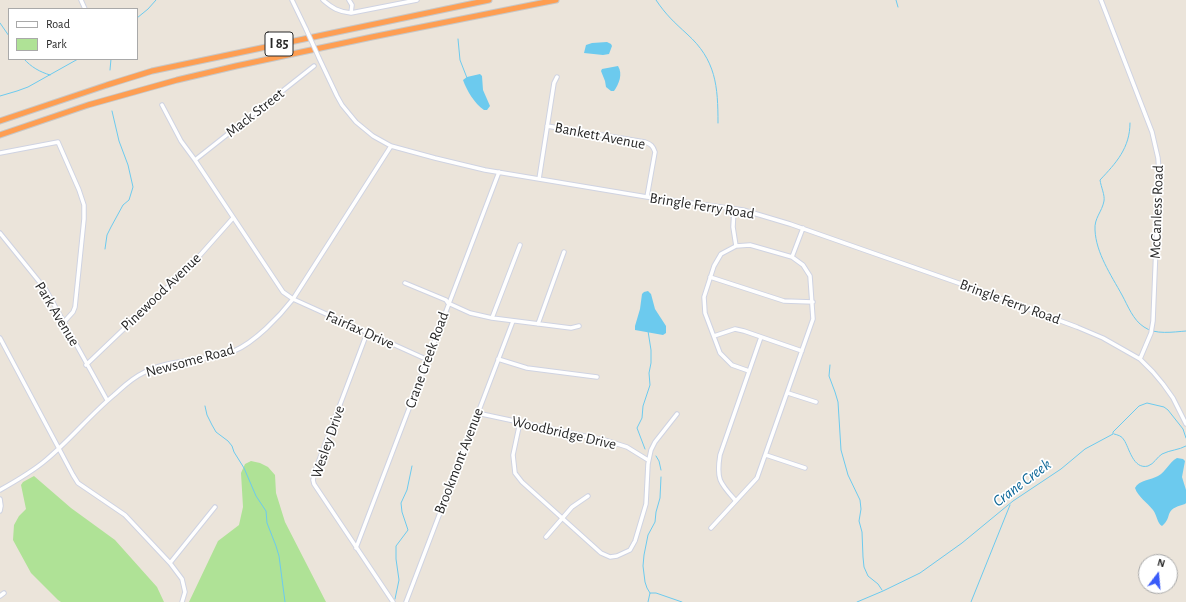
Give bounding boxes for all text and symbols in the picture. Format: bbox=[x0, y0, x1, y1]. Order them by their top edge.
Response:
legend bbox=[8, 8, 138, 60]
text: Road bbox=[46, 18, 70, 30]
road number: I 85 bbox=[265, 32, 293, 56]
text: Park bbox=[46, 38, 67, 50]
street label: Mack Street bbox=[222, 85, 288, 141]
street label: Bankett Avenue bbox=[553, 118, 647, 154]
street label: McCanless Road bbox=[1146, 165, 1168, 259]
street label: Bringle Ferry Road bbox=[648, 189, 756, 223]
street label: Pinewood Avenue bbox=[117, 249, 205, 335]
street label: Bringle Ferry Road bbox=[957, 275, 1063, 329]
street label: Park Avenue bbox=[31, 278, 83, 350]
street label: Fairfax Drive bbox=[323, 307, 397, 353]
street label: Crane Creek Road bbox=[401, 309, 453, 411]
street label: Newsome Road bbox=[144, 341, 236, 381]
street label: Wesley Drive bbox=[307, 403, 349, 481]
street label: Brookmont Avenue bbox=[430, 405, 488, 517]
street label: Woodbridge Drive bbox=[510, 412, 618, 454]
water label: Crane Creek bbox=[989, 455, 1055, 511]
north arrow bbox=[1138, 554, 1178, 594]
text: N bbox=[1156, 557, 1166, 569]

